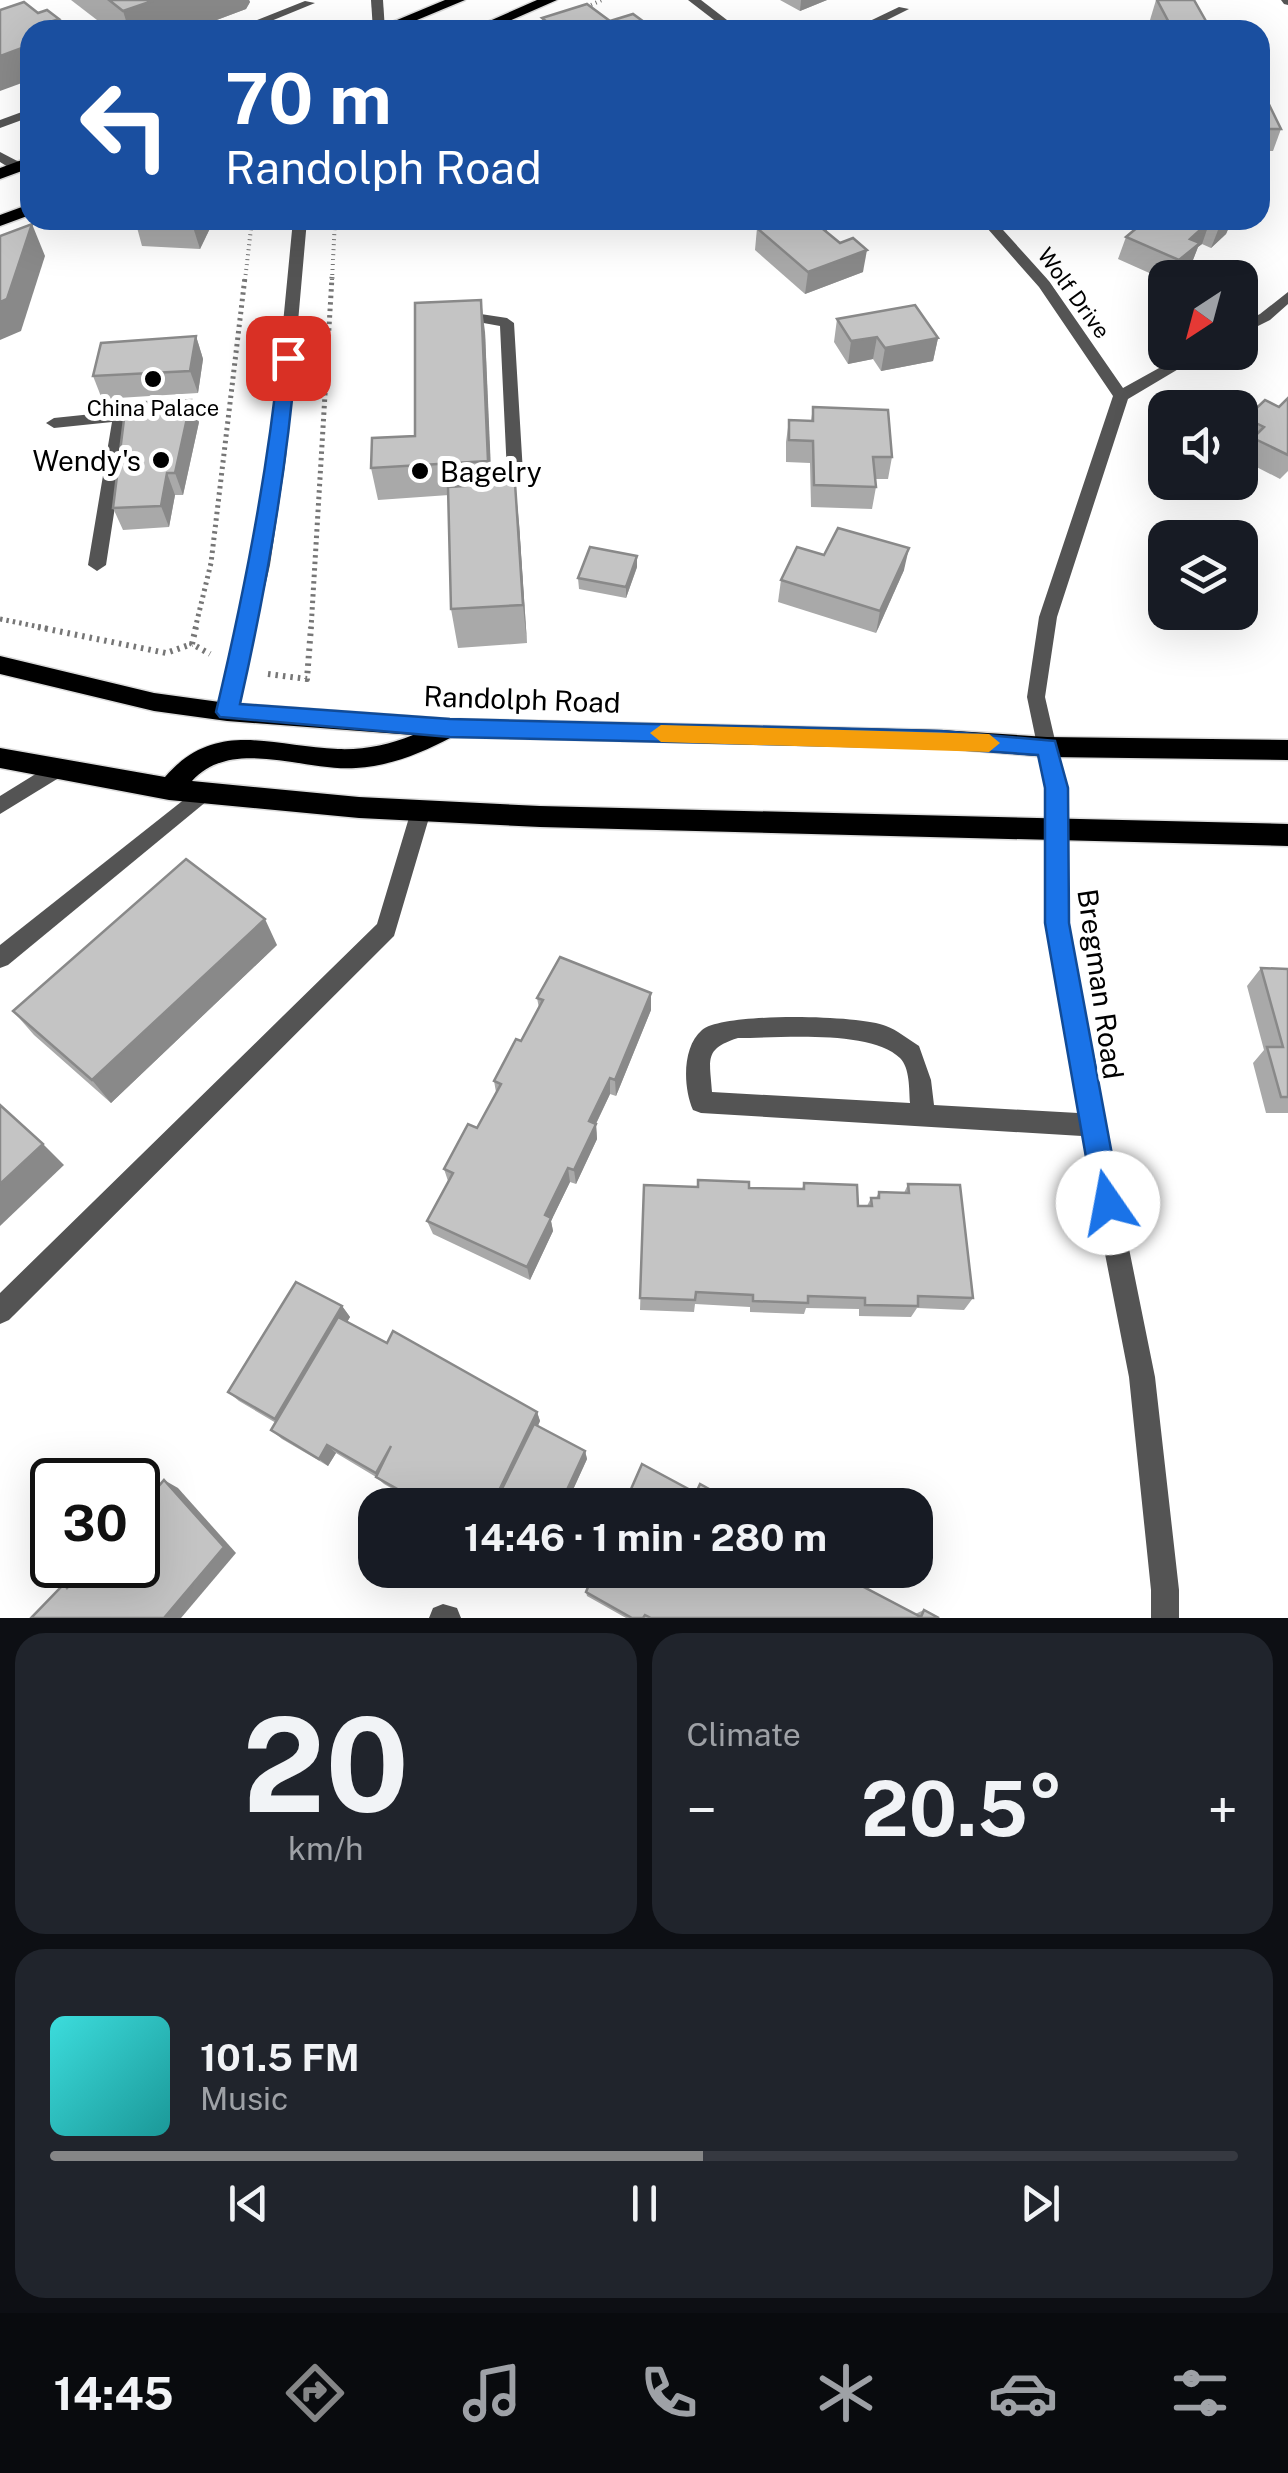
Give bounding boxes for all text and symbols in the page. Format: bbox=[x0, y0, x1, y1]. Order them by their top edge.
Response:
text: 70 m bbox=[225, 57, 392, 140]
icon: left bbox=[60, 60, 190, 190]
text: Randolph Road bbox=[225, 141, 542, 194]
street label: Wolf Drive bbox=[1033, 243, 1115, 343]
north arrow bbox=[1148, 260, 1258, 370]
map controls bbox=[1148, 260, 1258, 630]
pin bbox=[246, 316, 331, 401]
icon: arrive bbox=[261, 331, 316, 386]
marker: China Palace bbox=[142, 368, 164, 390]
button: sound bbox=[1148, 390, 1258, 500]
place label: China Palace bbox=[87, 395, 219, 421]
place label: Wendy's bbox=[33, 444, 141, 477]
marker: Wendy's bbox=[150, 449, 172, 471]
place label: Bagelry bbox=[440, 455, 542, 488]
marker: Bagelry bbox=[409, 460, 431, 482]
button: layers bbox=[1148, 520, 1258, 630]
street label: Randolph Road bbox=[423, 679, 621, 719]
street label: Bregman Road bbox=[1071, 887, 1131, 1081]
position arrow bbox=[1056, 1151, 1160, 1255]
speed limit sign: 30 bbox=[30, 1458, 160, 1588]
text: 14:46 · 1 min · 280 m bbox=[464, 1515, 827, 1560]
text: 20 bbox=[243, 1689, 409, 1841]
text: Climate bbox=[687, 1716, 801, 1753]
text: 20.5° bbox=[861, 1765, 1063, 1853]
text: − bbox=[687, 1778, 717, 1842]
text: + bbox=[1207, 1778, 1238, 1842]
text: km/h bbox=[288, 1830, 363, 1867]
text: 101.5 FM bbox=[200, 2035, 360, 2080]
text: Music bbox=[200, 2080, 288, 2117]
icon: previous bbox=[221, 2176, 276, 2231]
icon: pause bbox=[617, 2176, 672, 2231]
icon: next bbox=[1013, 2176, 1068, 2231]
icon: directions bbox=[280, 2358, 350, 2428]
icon: music bbox=[457, 2358, 527, 2428]
icon: phone bbox=[634, 2358, 704, 2428]
icon: climate bbox=[811, 2358, 881, 2428]
icon: car bbox=[988, 2358, 1058, 2428]
icon: filters bbox=[1165, 2358, 1235, 2428]
text: 14:45 bbox=[53, 2367, 174, 2420]

